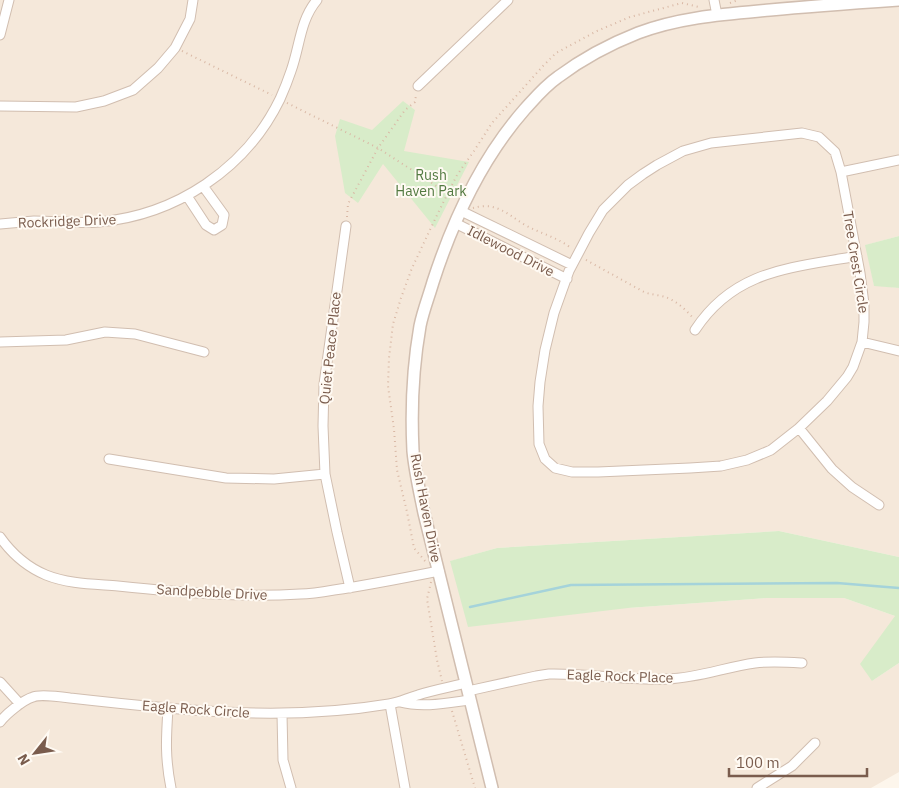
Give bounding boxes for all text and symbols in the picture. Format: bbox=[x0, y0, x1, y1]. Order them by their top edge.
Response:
park label: Rush Haven Park bbox=[395, 166, 467, 200]
street label: Rockridge Drive bbox=[17, 210, 117, 232]
street label: Tree Crest Circle bbox=[839, 210, 873, 315]
street label: Idlewood Drive bbox=[464, 221, 558, 281]
street label: Quiet Peace Place bbox=[315, 291, 345, 405]
street label: Rush Haven Drive bbox=[407, 452, 445, 564]
street label: Sandpebble Drive bbox=[156, 580, 268, 604]
street label: Eagle Rock Place bbox=[566, 665, 674, 687]
street label: Eagle Rock Circle bbox=[142, 696, 251, 722]
north arrow bbox=[10, 728, 60, 778]
scale bar bbox=[729, 746, 866, 778]
text: N bbox=[13, 751, 34, 768]
text: 100 m bbox=[736, 753, 780, 772]

